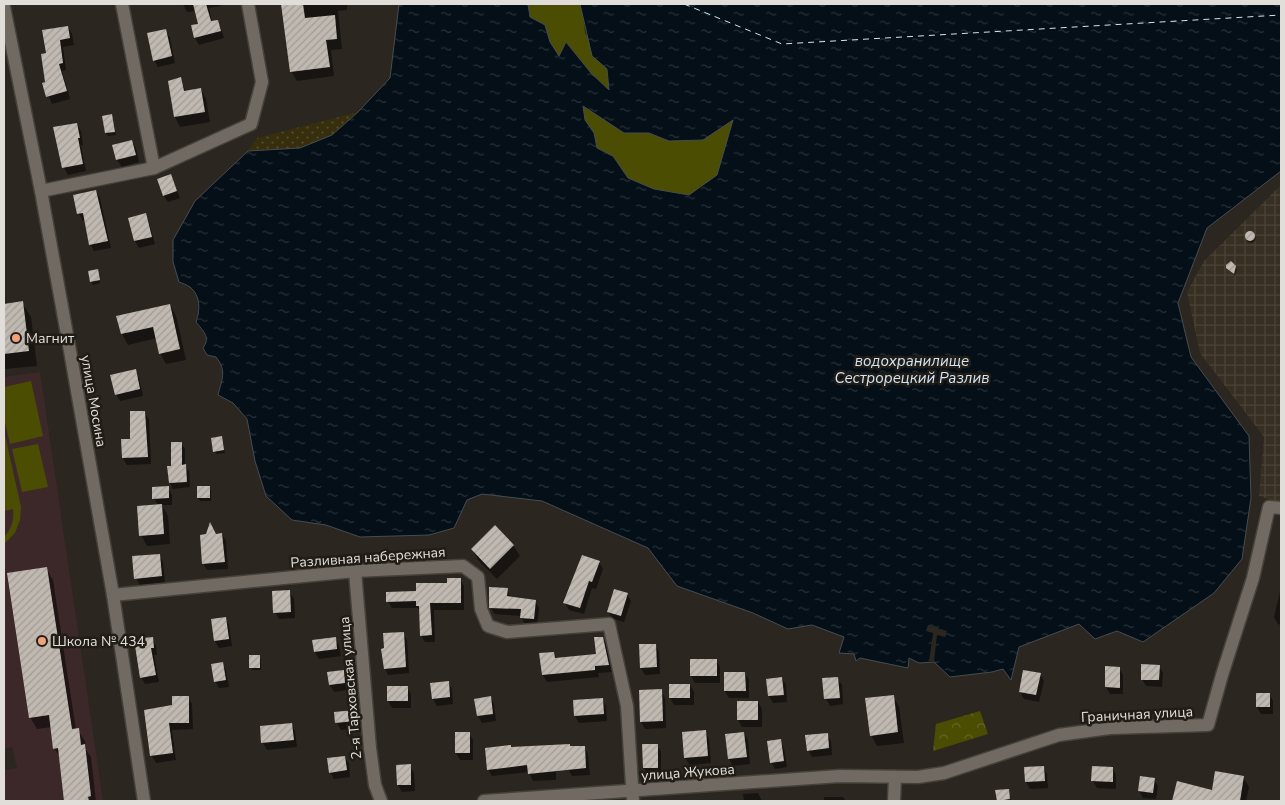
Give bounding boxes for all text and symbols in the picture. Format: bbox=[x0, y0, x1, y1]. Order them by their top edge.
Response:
place label: Магнит bbox=[26, 329, 75, 348]
marker: Магнит bbox=[10, 332, 22, 344]
water label: водохранилище Сестрорецкий Разлив bbox=[835, 351, 989, 388]
street label: улица Мосина bbox=[76, 354, 111, 449]
street label: Разливная набережная bbox=[290, 543, 446, 572]
street label: 2-я Тарховская улица bbox=[335, 616, 366, 760]
place label: Школа № 434 bbox=[52, 632, 145, 651]
marker: Школа № 434 bbox=[36, 635, 48, 647]
street label: Граничная улица bbox=[1080, 702, 1194, 727]
street label: улица Жукова bbox=[641, 760, 735, 785]

